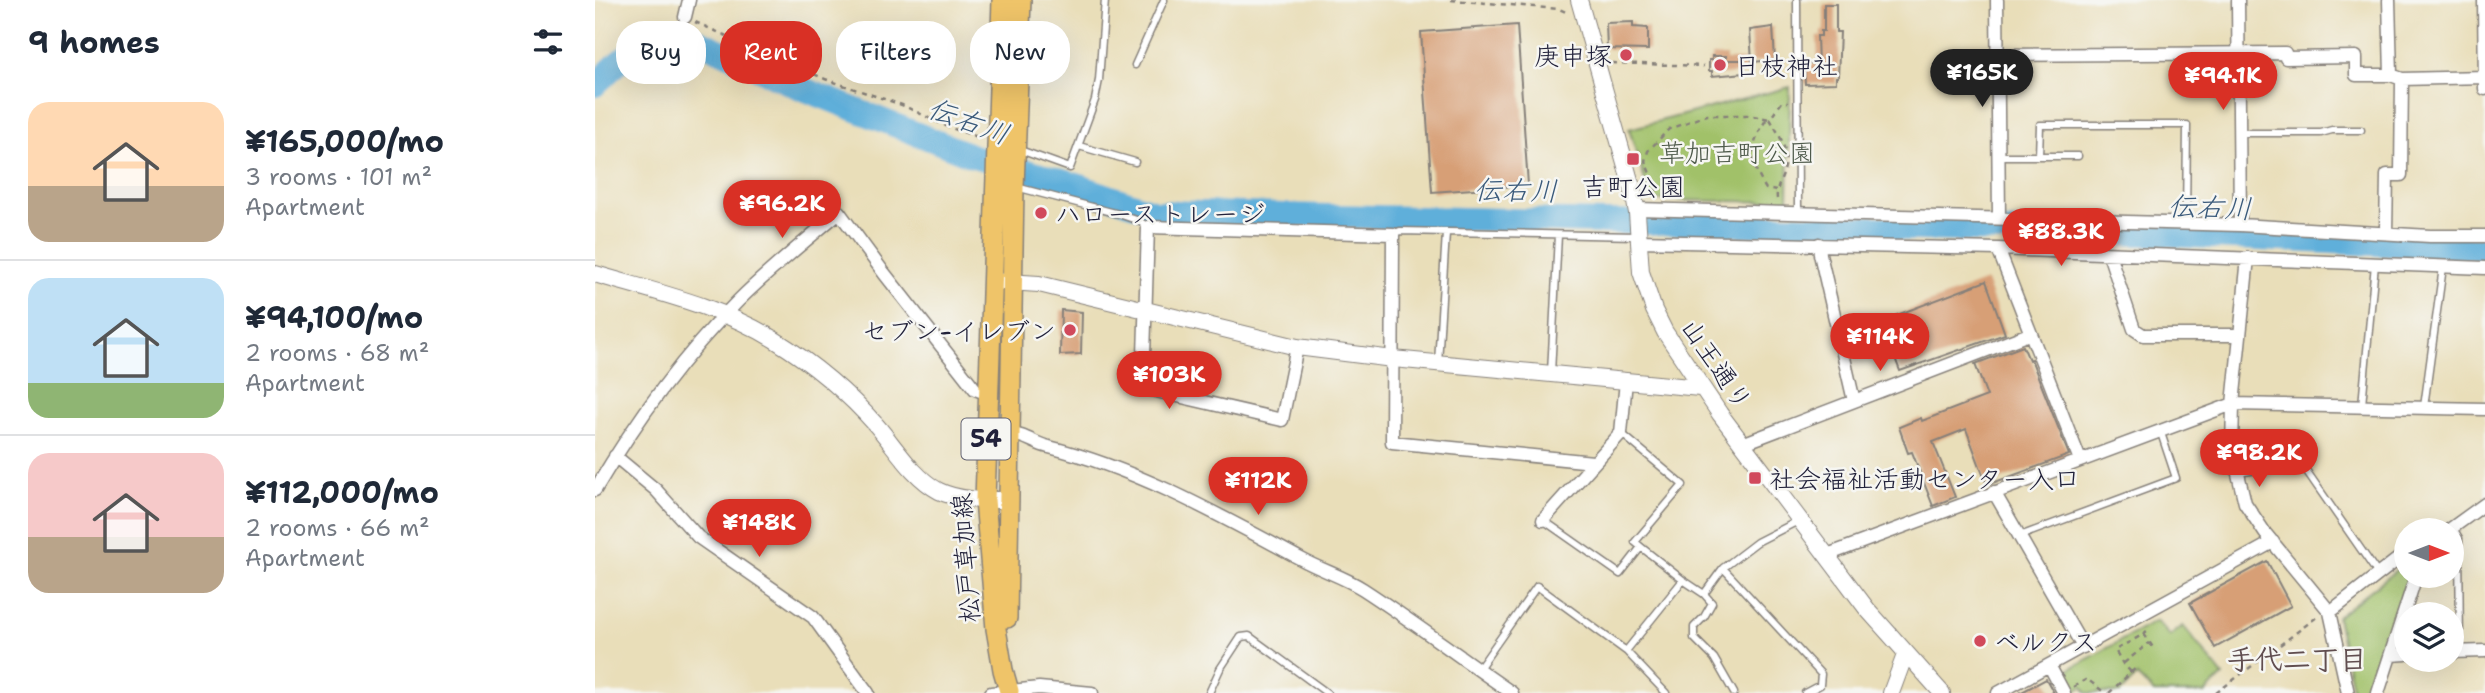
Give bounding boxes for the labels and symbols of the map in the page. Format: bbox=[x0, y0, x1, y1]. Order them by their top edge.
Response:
place label: 庚申塚 bbox=[1534, 38, 1612, 73]
marker: 庚申塚 bbox=[1618, 47, 1634, 63]
place label: 日枝神社 bbox=[1734, 48, 1838, 83]
pin: ¥165K bbox=[1933, 50, 2031, 109]
pin: ¥94.1K bbox=[2166, 52, 2280, 112]
marker: 日枝神社 bbox=[1712, 57, 1728, 73]
water label: 伝右川 bbox=[923, 89, 1015, 153]
park label: 草加吉町公園 bbox=[1659, 135, 1815, 170]
marker: 吉町公園 bbox=[1625, 151, 1641, 167]
place label: 吉町公園 bbox=[1581, 169, 1685, 204]
water label: 伝右川 bbox=[1474, 170, 1558, 210]
pin: ¥96.2K bbox=[725, 180, 839, 240]
water label: 伝右川 bbox=[2167, 187, 2253, 227]
place label: ハローストレージ bbox=[1055, 196, 1265, 231]
marker: ハローストレージ bbox=[1033, 205, 1049, 221]
pin: ¥88.3K bbox=[2004, 208, 2118, 268]
street label: 山王通り bbox=[1673, 311, 1761, 417]
place label: セブン-イレブン bbox=[861, 313, 1056, 348]
pin: ¥114K bbox=[1831, 314, 1929, 373]
marker: セブン-イレブン bbox=[1062, 322, 1078, 338]
pin: ¥103K bbox=[1120, 352, 1218, 411]
road number: 54 bbox=[961, 418, 1011, 460]
pin: ¥98.2K bbox=[2202, 430, 2316, 489]
pin: ¥112K bbox=[1209, 458, 1307, 517]
place label: 社会福祉活動センター入口 bbox=[1769, 461, 2080, 496]
marker: 社会福祉活動センター入口 bbox=[1747, 470, 1763, 486]
street label: 松戸草加線 bbox=[943, 492, 987, 624]
pin: ¥148K bbox=[710, 500, 808, 559]
north arrow bbox=[2394, 518, 2464, 588]
place label: ベルクス bbox=[1994, 624, 2097, 659]
marker: ベルクス bbox=[1972, 633, 1988, 649]
district label: 手代二丁目 bbox=[2227, 640, 2367, 678]

